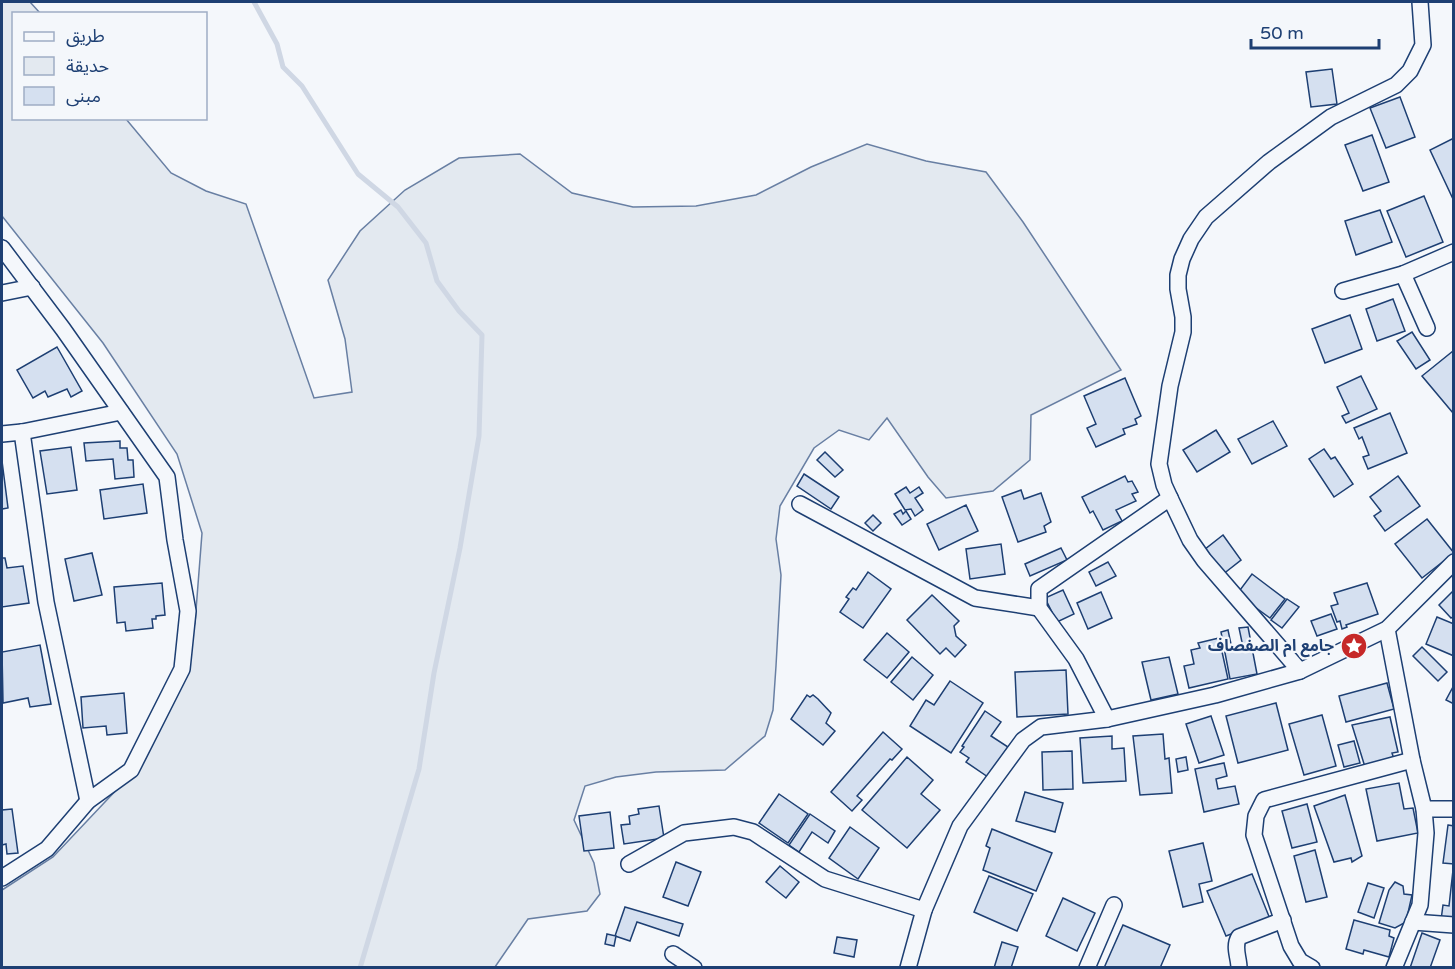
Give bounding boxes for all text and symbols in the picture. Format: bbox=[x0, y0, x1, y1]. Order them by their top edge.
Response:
legend bbox=[12, 12, 207, 120]
scale bar bbox=[1251, 12, 1378, 50]
text: 50 m bbox=[1260, 22, 1304, 44]
text: طريق bbox=[66, 25, 105, 47]
text: حديقة bbox=[66, 55, 109, 77]
text: مبنى bbox=[66, 85, 101, 107]
place icon: جامع ام الصفصاف bbox=[1339, 631, 1369, 661]
place label: جامع ام الصفصاف bbox=[1208, 636, 1334, 658]

